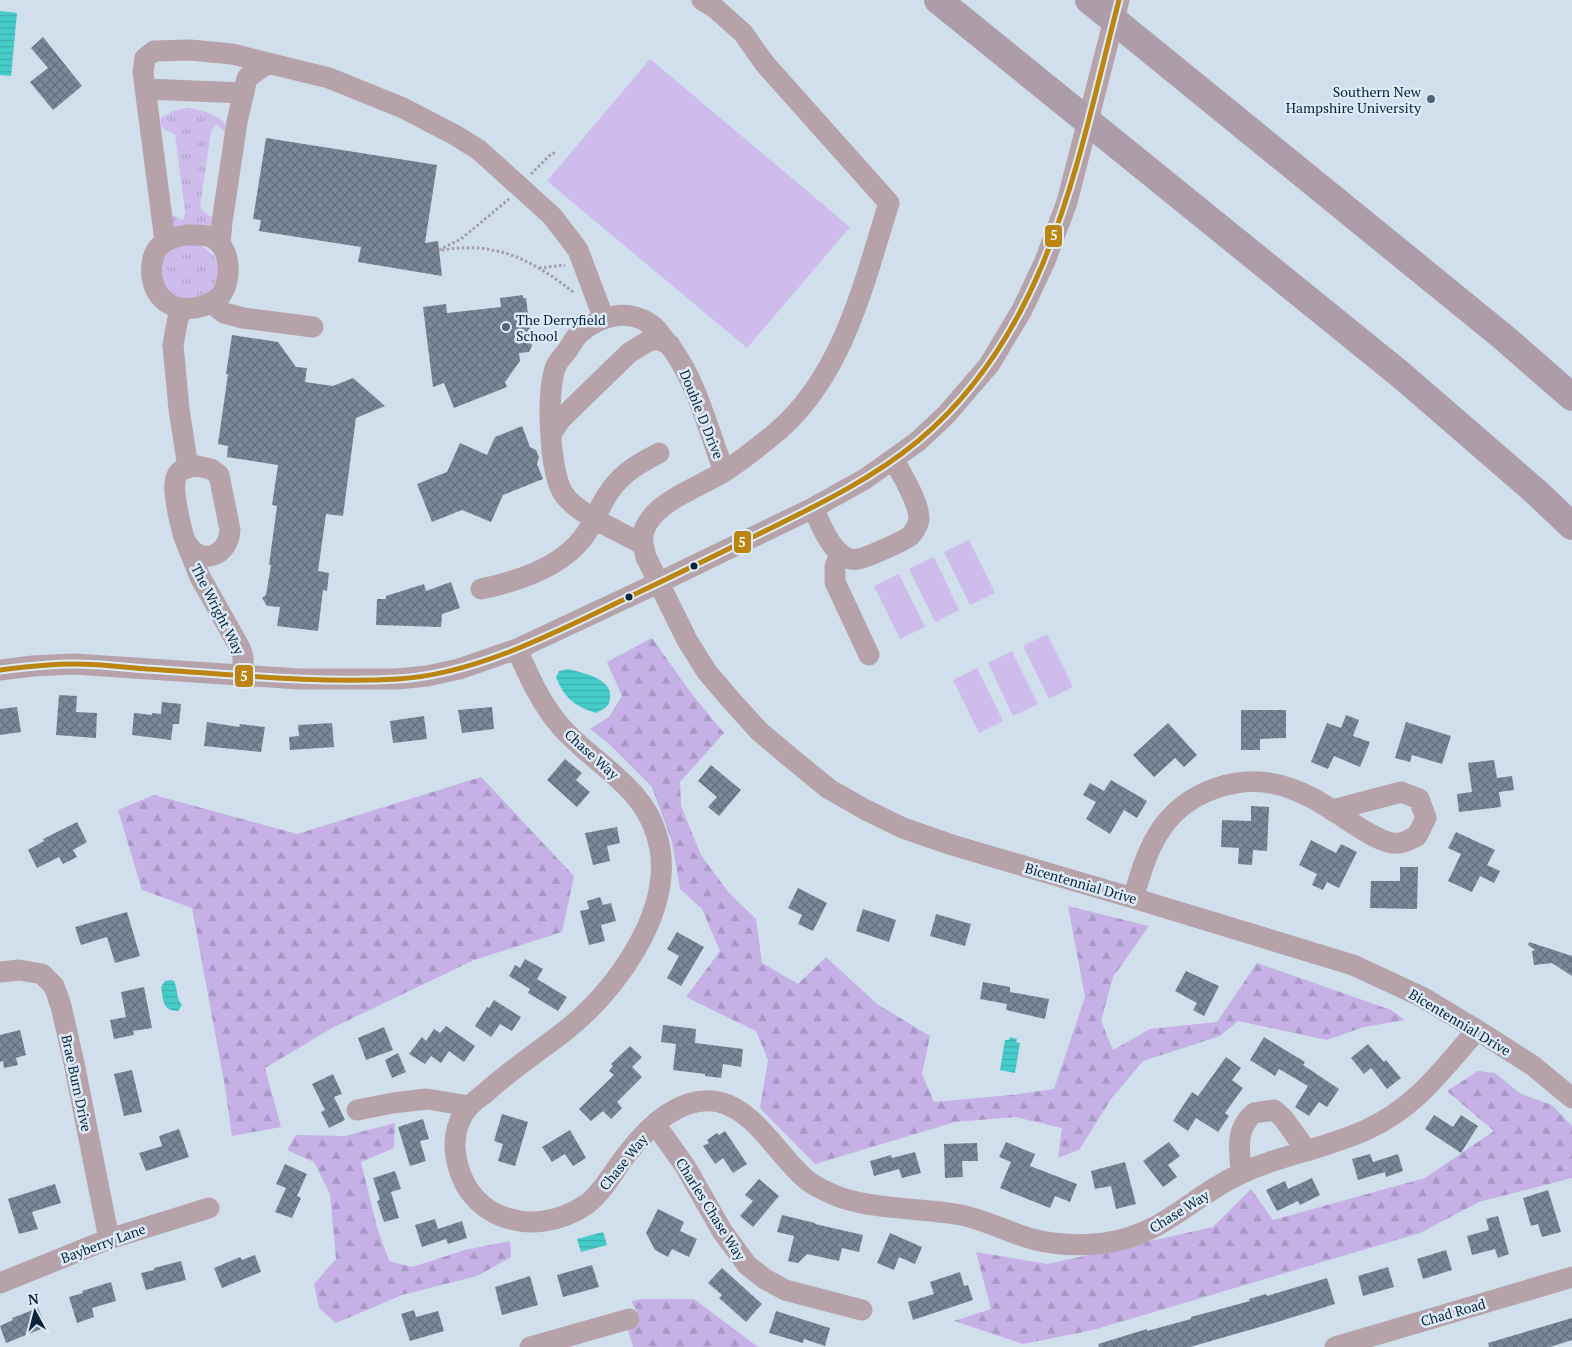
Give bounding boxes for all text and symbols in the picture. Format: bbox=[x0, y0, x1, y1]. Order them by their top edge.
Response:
place label: Southern New Hampshire University bbox=[1286, 82, 1422, 117]
marker: Southern New Hampshire University bbox=[1425, 93, 1437, 105]
line badge: 5 bbox=[1044, 224, 1063, 248]
text: 5 bbox=[1050, 225, 1058, 244]
place label: The Derryfield School bbox=[516, 310, 606, 345]
marker: The Derryfield School bbox=[500, 321, 512, 333]
street label: Double D Drive bbox=[675, 367, 729, 461]
line badge: 5 bbox=[733, 530, 752, 554]
text: 5 bbox=[738, 532, 746, 551]
street label: The Wright Way bbox=[187, 560, 249, 658]
unlabelled marker bbox=[689, 561, 699, 571]
unlabelled marker bbox=[624, 592, 634, 602]
line badge: 5 bbox=[234, 664, 254, 688]
text: 5 bbox=[240, 666, 248, 685]
street label: Chase Way bbox=[561, 724, 624, 784]
street label: Bicentennial Drive bbox=[1023, 858, 1139, 908]
street label: Bicentennial Drive bbox=[1406, 984, 1514, 1060]
street label: Brae Burn Drive bbox=[57, 1033, 97, 1133]
street label: Chase Way bbox=[594, 1129, 652, 1194]
street label: Charles Chase Way bbox=[672, 1154, 751, 1265]
street label: Chase Way bbox=[1146, 1185, 1213, 1237]
street label: Bayberry Lane bbox=[58, 1219, 148, 1267]
north arrow bbox=[10, 1287, 60, 1337]
text: N bbox=[27, 1288, 40, 1309]
street label: Chad Road bbox=[1418, 1294, 1488, 1330]

